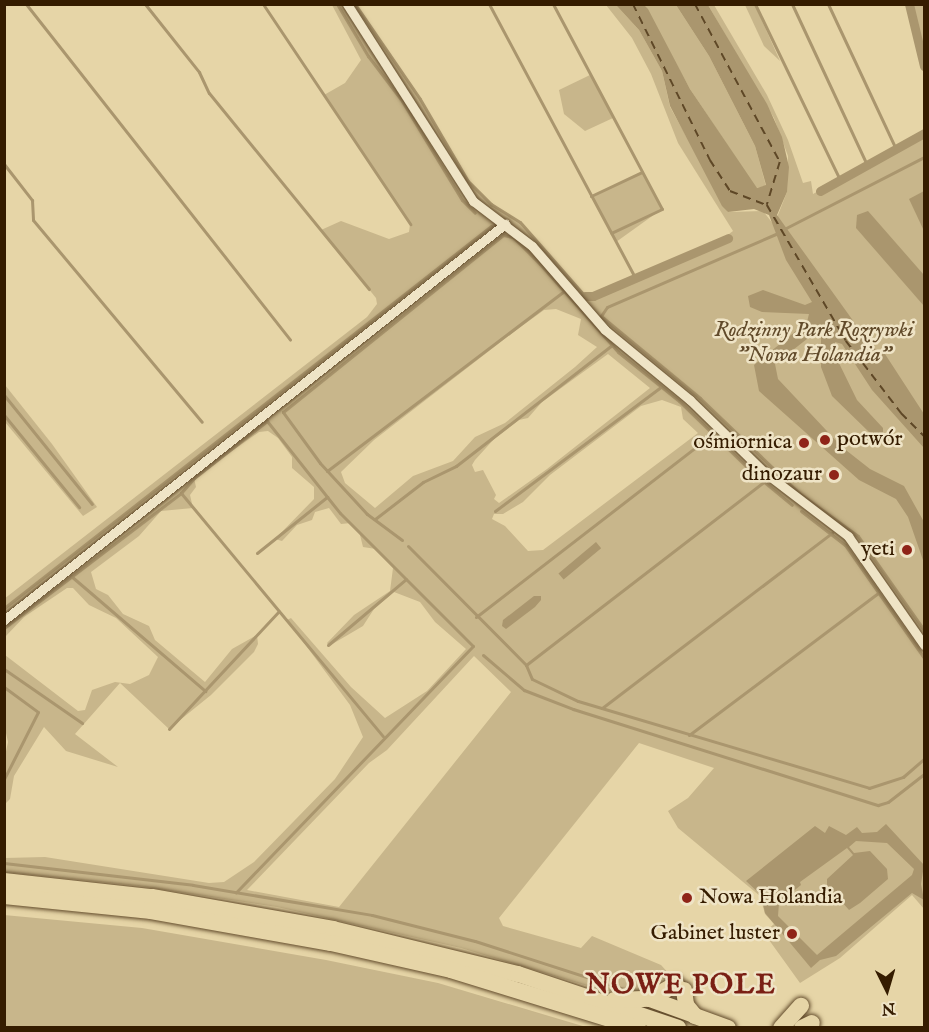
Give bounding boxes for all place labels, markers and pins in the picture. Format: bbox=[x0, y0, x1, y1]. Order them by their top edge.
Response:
place label: potwór bbox=[837, 427, 903, 453]
place label: ośmiornica bbox=[693, 430, 792, 456]
marker: potwór bbox=[818, 433, 832, 447]
marker: ośmiornica bbox=[797, 436, 811, 450]
place label: dinozaur bbox=[742, 462, 822, 488]
marker: dinozaur bbox=[827, 468, 841, 482]
place label: yeti bbox=[861, 537, 895, 563]
marker: yeti bbox=[900, 543, 914, 557]
place label: Nowa Holandia bbox=[699, 885, 842, 911]
marker: Nowa Holandia bbox=[680, 891, 694, 905]
place label: Gabinet luster bbox=[651, 921, 780, 947]
marker: Gabinet luster bbox=[785, 927, 799, 941]

